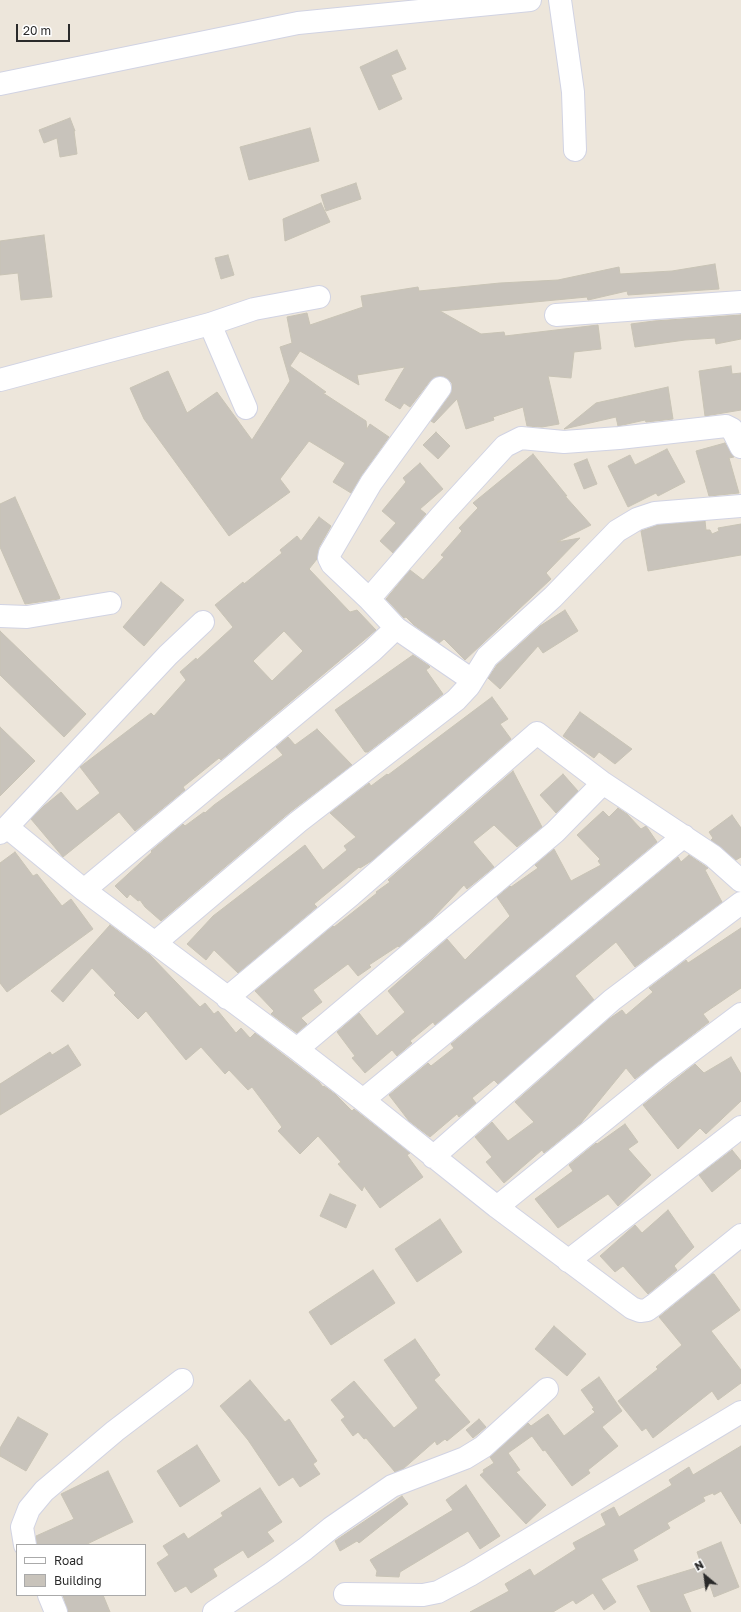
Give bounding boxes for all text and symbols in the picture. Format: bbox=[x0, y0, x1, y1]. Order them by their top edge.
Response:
scale bar bbox=[18, 16, 72, 42]
text: 20 m bbox=[23, 23, 51, 38]
legend bbox=[16, 1544, 146, 1596]
text: Road bbox=[54, 1553, 83, 1568]
north arrow bbox=[685, 1556, 725, 1596]
text: N bbox=[692, 1557, 706, 1573]
text: Building bbox=[54, 1573, 102, 1588]

